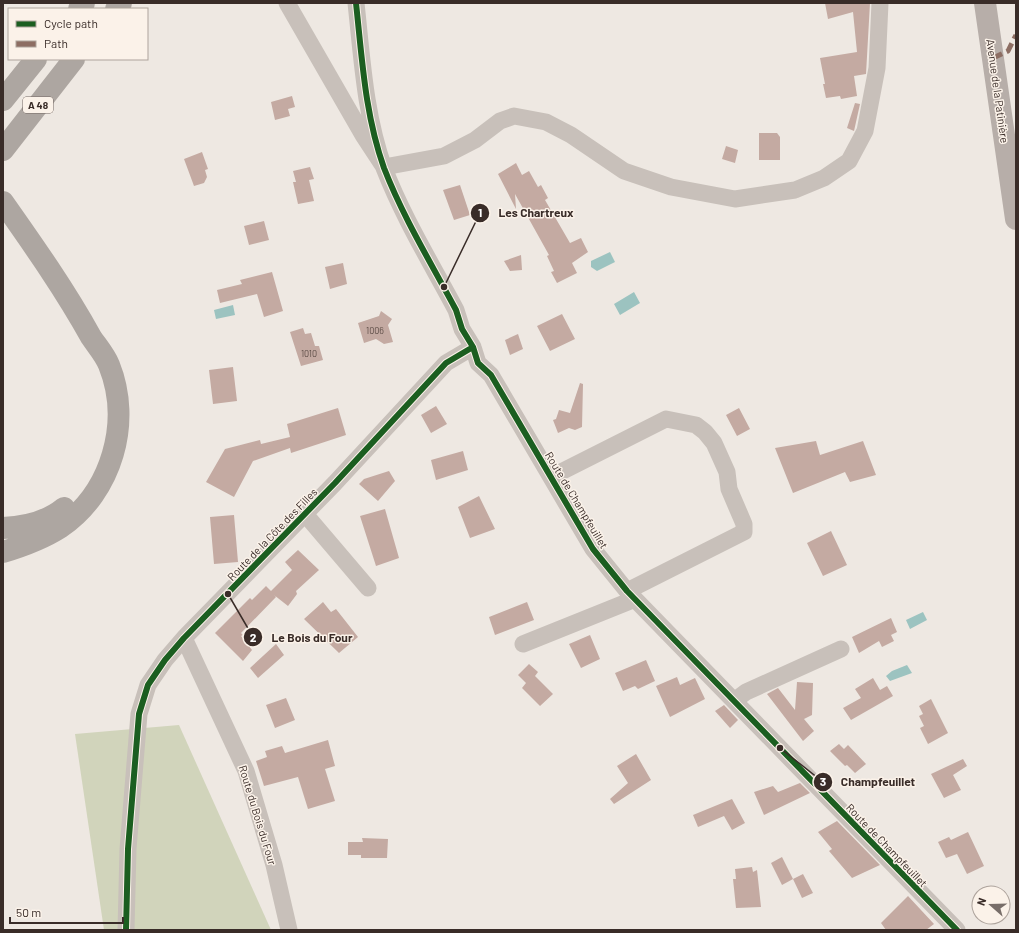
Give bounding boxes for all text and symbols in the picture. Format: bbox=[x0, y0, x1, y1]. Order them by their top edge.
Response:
legend bbox=[8, 8, 148, 60]
text: Cycle path bbox=[44, 16, 98, 30]
text: Path bbox=[44, 36, 68, 50]
street label: Avenue de la Patinière bbox=[984, 38, 1012, 144]
road number: A 48 bbox=[23, 97, 53, 113]
callout: Les Chartreux bbox=[470, 201, 581, 225]
text: 1 bbox=[478, 205, 482, 219]
text: Les Chartreux bbox=[498, 205, 574, 219]
house number: 1006 bbox=[366, 325, 384, 336]
house number: 1010 bbox=[301, 348, 317, 359]
street label: Route de Champfeuillet bbox=[543, 449, 611, 551]
street label: Route de la Côte des Filles bbox=[224, 485, 320, 583]
callout: Le Bois du Four bbox=[243, 625, 360, 649]
text: 2 bbox=[250, 630, 257, 644]
text: Le Bois du Four bbox=[271, 630, 353, 644]
street label: Route du Bois du Four bbox=[237, 764, 279, 866]
callout: Champfeuillet bbox=[813, 770, 923, 794]
text: 3 bbox=[820, 774, 826, 788]
text: Champfeuillet bbox=[841, 774, 916, 788]
street label: Route de Champfeuillet bbox=[844, 801, 930, 889]
north arrow bbox=[971, 885, 1011, 925]
text: N bbox=[974, 896, 988, 907]
scale bar bbox=[10, 899, 123, 925]
text: 50 m bbox=[16, 905, 41, 919]

